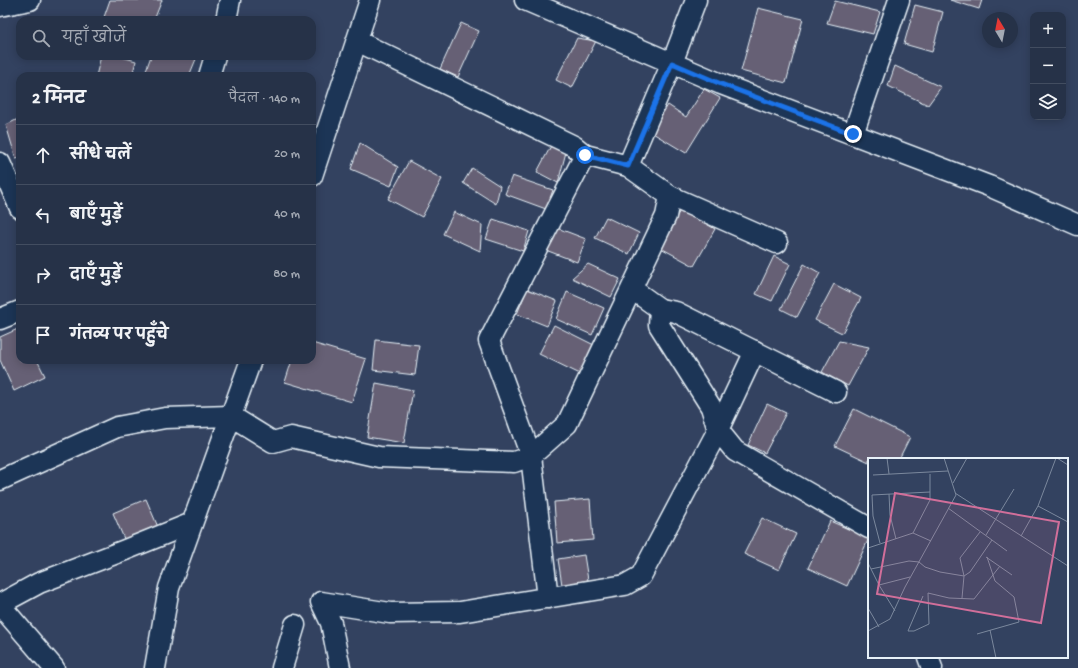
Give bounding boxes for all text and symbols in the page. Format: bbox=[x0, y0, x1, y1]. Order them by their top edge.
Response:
north arrow bbox=[982, 12, 1018, 48]
map controls bbox=[1030, 12, 1066, 120]
button: + bbox=[1030, 12, 1066, 48]
search box bbox=[16, 16, 316, 60]
icon: search bbox=[30, 27, 52, 49]
text: यहाँ खोजें bbox=[62, 30, 126, 48]
button: − bbox=[1030, 48, 1066, 84]
button: layers bbox=[1030, 84, 1066, 120]
text: 2 मिनट bbox=[32, 90, 86, 110]
text: पैदल · 140 m bbox=[229, 92, 300, 107]
route end bbox=[844, 125, 862, 143]
icon: ahead bbox=[32, 144, 54, 166]
route start bbox=[576, 146, 594, 164]
text: सीधे चलें bbox=[70, 147, 131, 165]
text: 20 m bbox=[274, 147, 300, 162]
icon: left bbox=[32, 204, 54, 226]
text: बाएँ मुड़ें bbox=[70, 207, 122, 225]
text: 40 m bbox=[274, 207, 300, 222]
icon: right bbox=[32, 264, 54, 286]
text: दाएँ मुड़ें bbox=[70, 267, 122, 285]
text: 80 m bbox=[273, 267, 300, 282]
icon: arrive bbox=[32, 324, 54, 346]
text: गंतव्य पर पहुँचे bbox=[70, 327, 168, 345]
inset map bbox=[868, 458, 1068, 658]

